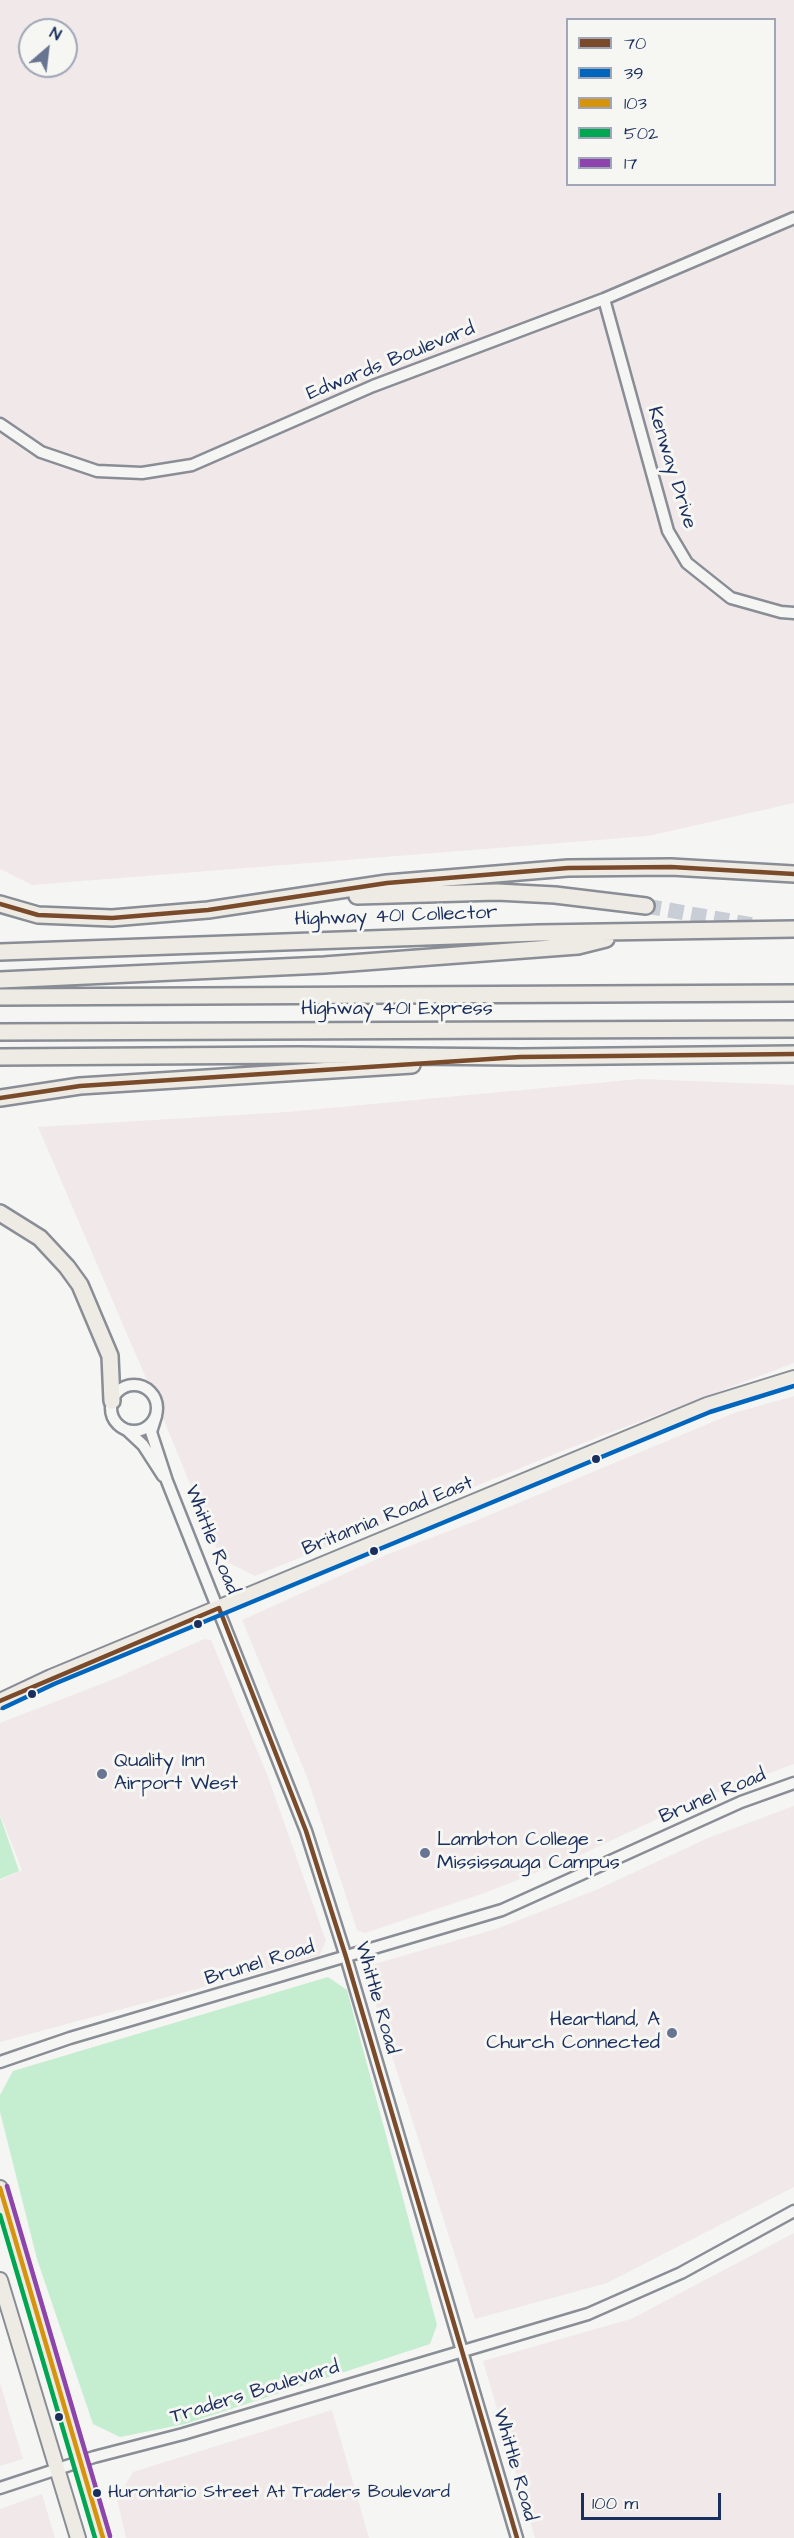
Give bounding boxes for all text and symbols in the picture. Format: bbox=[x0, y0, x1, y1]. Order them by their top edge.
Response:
north arrow bbox=[18, 18, 78, 78]
legend bbox=[566, 18, 776, 186]
text: N bbox=[46, 22, 65, 46]
text: 70 bbox=[624, 31, 646, 56]
text: 39 bbox=[624, 61, 643, 86]
text: 103 bbox=[624, 91, 647, 116]
text: 502 bbox=[624, 121, 658, 146]
text: 17 bbox=[624, 151, 637, 176]
street label: Edwards Boulevard bbox=[303, 317, 479, 407]
street label: Kenway Drive bbox=[641, 404, 701, 532]
street label: Highway 401 Collector bbox=[294, 901, 498, 933]
street label: Highway 401 Express bbox=[301, 998, 493, 1022]
unlabelled marker bbox=[590, 1453, 602, 1465]
street label: Britannia Road East bbox=[299, 1472, 477, 1562]
street label: Whittle Road bbox=[178, 1482, 244, 1598]
unlabelled marker bbox=[368, 1545, 380, 1557]
unlabelled marker bbox=[192, 1618, 204, 1630]
unlabelled marker bbox=[26, 1688, 38, 1700]
place label: Quality Inn Airport West bbox=[114, 1750, 238, 1797]
street label: Brunel Road bbox=[656, 1764, 770, 1830]
marker: Quality Inn Airport West bbox=[95, 1767, 109, 1781]
place label: Lambton College - Mississauga Campus bbox=[437, 1829, 620, 1876]
marker: Lambton College - Mississauga Campus bbox=[418, 1846, 432, 1860]
street label: Brunel Road bbox=[202, 1936, 318, 1992]
street label: Whittle Road bbox=[349, 1939, 403, 2057]
place label: Heartland, A Church Connected bbox=[486, 2009, 660, 2056]
marker: Heartland, A Church Connected bbox=[665, 2026, 679, 2040]
street label: Traders Boulevard bbox=[168, 2356, 342, 2430]
street label: Whittle Road bbox=[487, 2406, 541, 2524]
unlabelled marker bbox=[53, 2411, 65, 2423]
scale bar bbox=[584, 2481, 724, 2519]
place label: Hurontario Street At Traders Boulevard bbox=[108, 2482, 450, 2504]
marker: Hurontario Street At Traders Boulevard bbox=[91, 2487, 103, 2499]
text: 100 m bbox=[592, 2491, 638, 2516]

